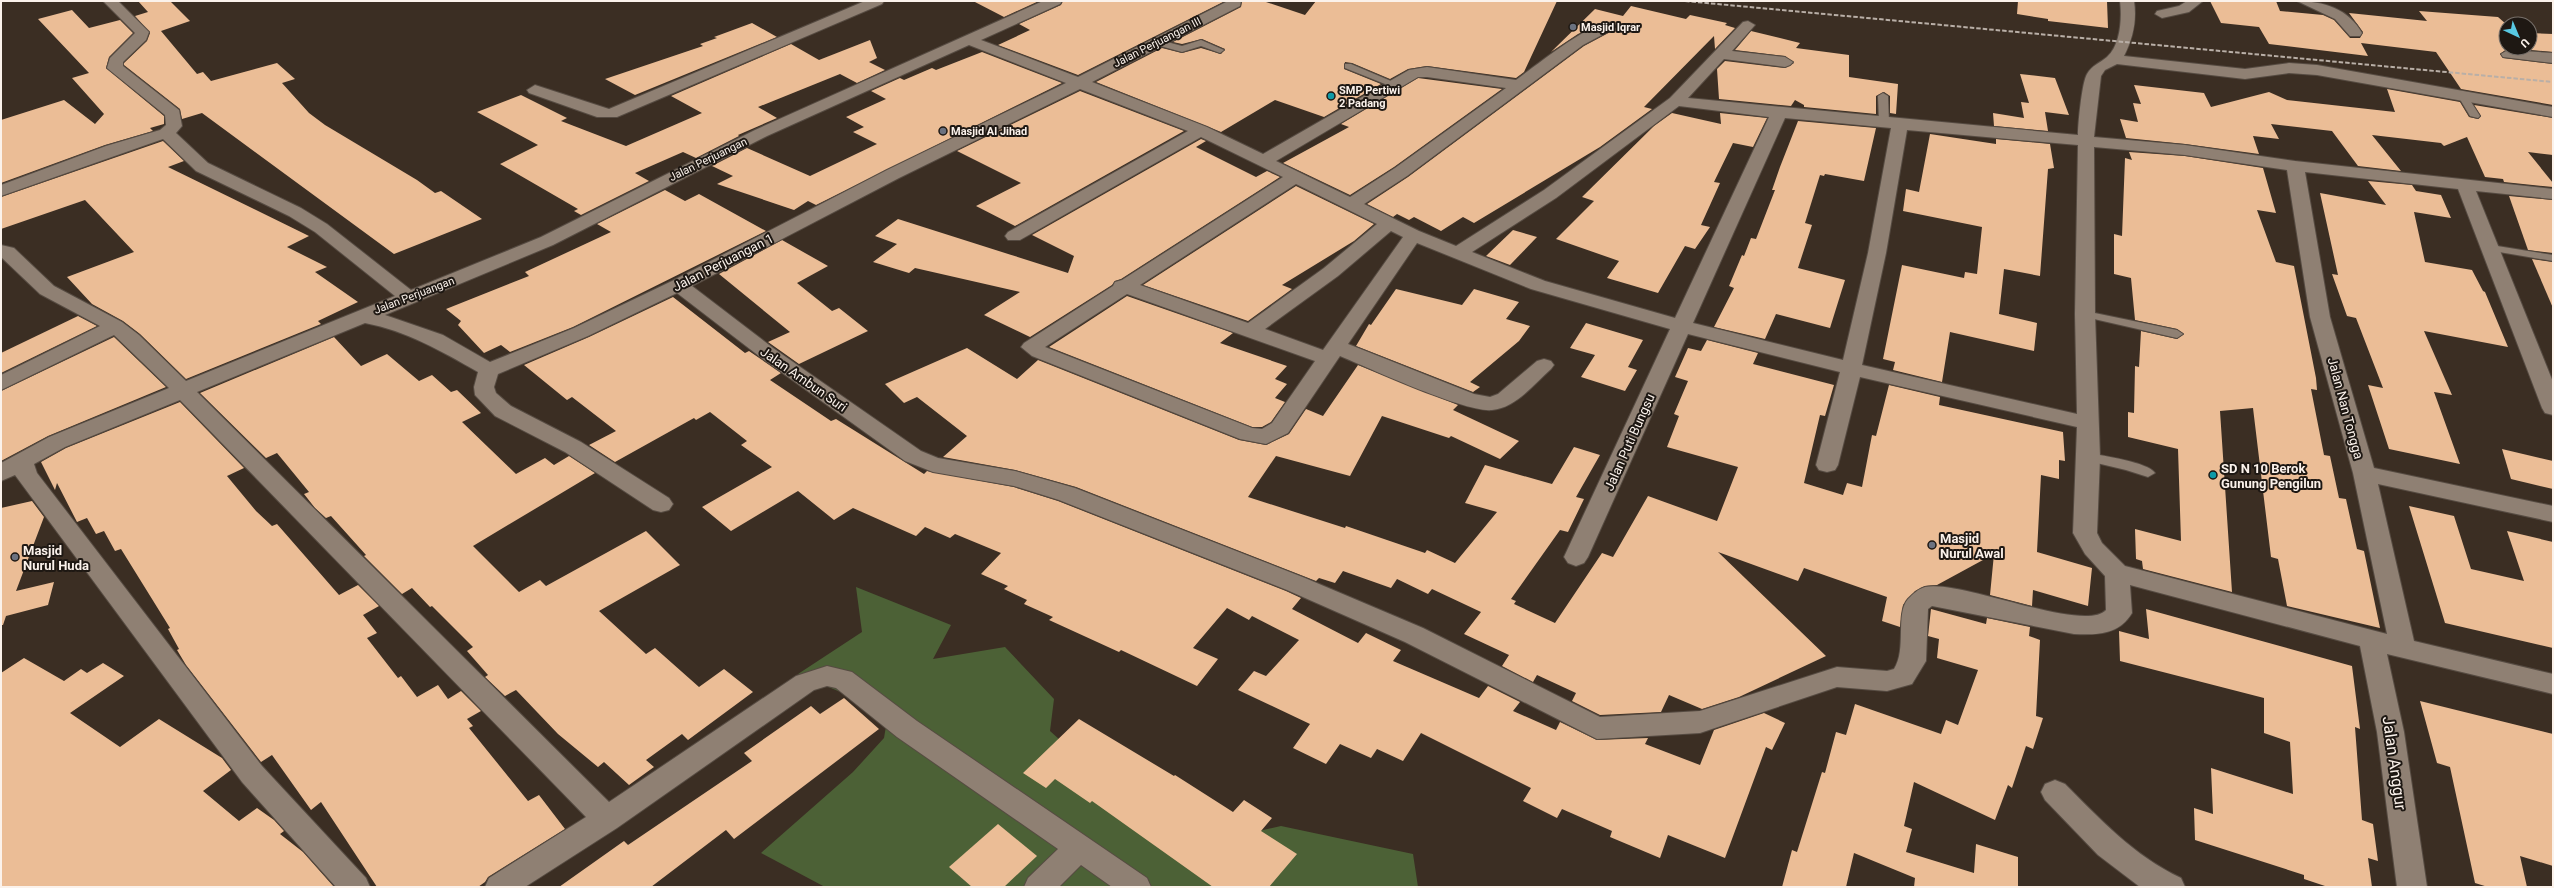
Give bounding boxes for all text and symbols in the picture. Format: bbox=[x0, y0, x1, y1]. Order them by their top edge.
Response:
street label: Jalan Perjuangan III bbox=[1111, 15, 1203, 70]
north arrow bbox=[2498, 16, 2538, 56]
place label: Masjid Iqrar bbox=[1581, 21, 1640, 34]
marker: Masjid Iqrar bbox=[1568, 22, 1578, 32]
text: U bbox=[2517, 36, 2532, 50]
place label: SMP Pertiwi 2 Padang bbox=[1339, 84, 1400, 110]
marker: SMP Pertiwi 2 Padang bbox=[1326, 91, 1336, 101]
place label: Masjid Al Jihad bbox=[951, 125, 1027, 138]
marker: Masjid Al Jihad bbox=[938, 126, 948, 136]
street label: Jalan Perjuangan bbox=[667, 135, 749, 184]
street label: Jalan Perjuangan 1 bbox=[670, 231, 776, 294]
street label: Jalan Perjuangan bbox=[372, 274, 456, 317]
street label: Jalan Ambun Suri bbox=[758, 344, 850, 415]
street label: Jalan Nan Tongga bbox=[2325, 356, 2366, 461]
street label: Jalan Puti Bungsu bbox=[1601, 391, 1658, 493]
place label: SD N 10 Berok Gunung Pengilun bbox=[2221, 461, 2321, 491]
marker: SD N 10 Berok Gunung Pengilun bbox=[2208, 470, 2218, 480]
place label: Masjid Nurul Awal bbox=[1940, 531, 2004, 561]
marker: Masjid Nurul Awal bbox=[1927, 540, 1937, 550]
place label: Masjid Nurul Huda bbox=[23, 543, 89, 573]
marker: Masjid Nurul Huda bbox=[10, 552, 20, 562]
street label: Jalan Anggur bbox=[2379, 715, 2411, 812]

